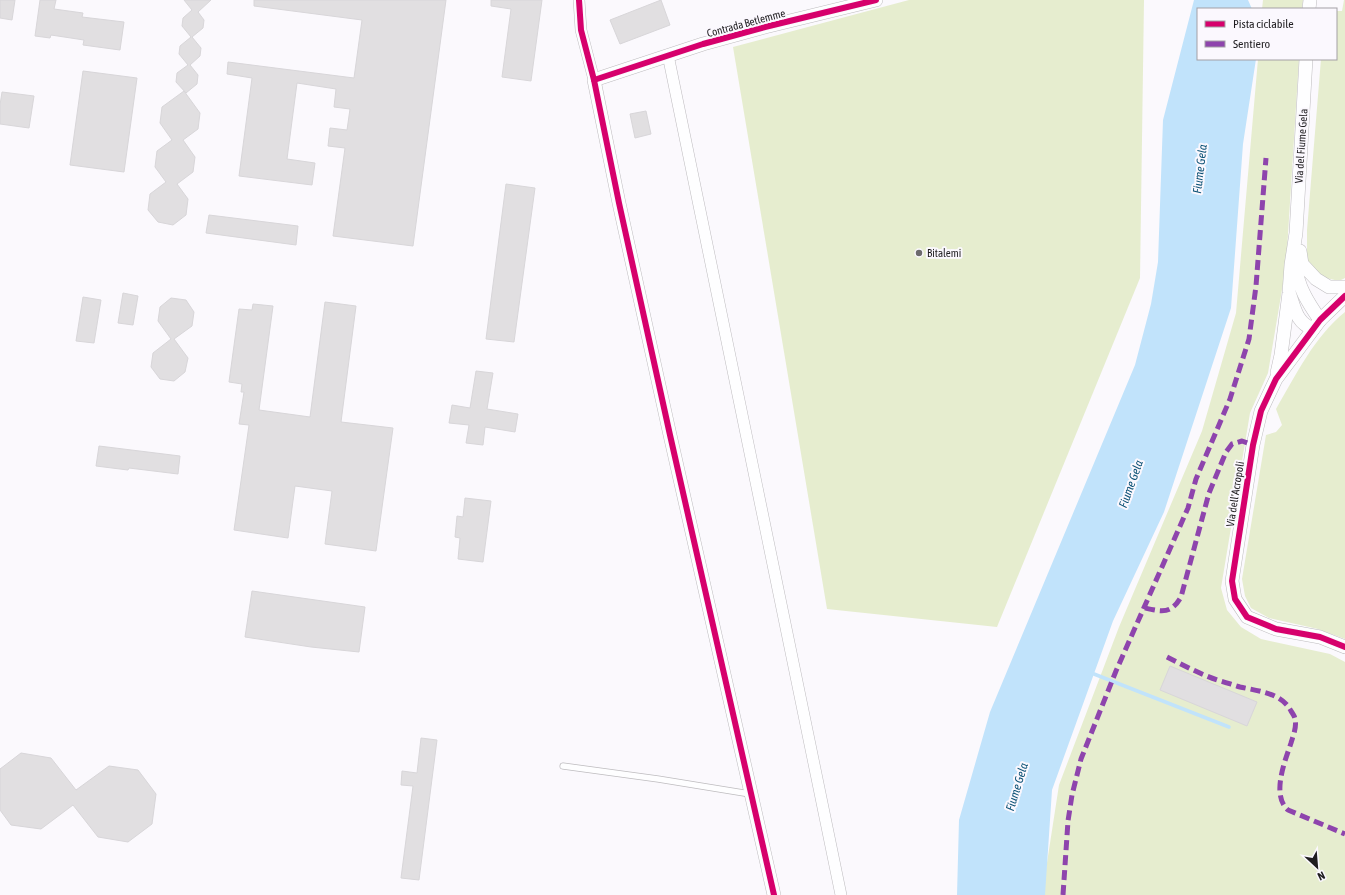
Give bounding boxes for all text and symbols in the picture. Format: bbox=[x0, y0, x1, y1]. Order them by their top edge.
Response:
street label: Contrada Betlemme bbox=[706, 7, 786, 39]
legend bbox=[1197, 8, 1337, 60]
text: Pista ciclabile bbox=[1233, 17, 1294, 31]
text: Sentiero bbox=[1233, 37, 1271, 51]
street label: Via del Fiume Gela bbox=[1292, 108, 1310, 184]
water label: Fiume Gela bbox=[1190, 143, 1210, 194]
place label: Bitalemi bbox=[927, 247, 961, 259]
marker: Bitalemi bbox=[914, 248, 924, 258]
water label: Fiume Gela bbox=[1116, 458, 1146, 510]
street label: Via dell'Acropoli bbox=[1224, 460, 1246, 528]
water label: Fiume Gela bbox=[1003, 761, 1031, 813]
north arrow bbox=[1297, 847, 1337, 887]
text: N bbox=[1316, 869, 1327, 883]

